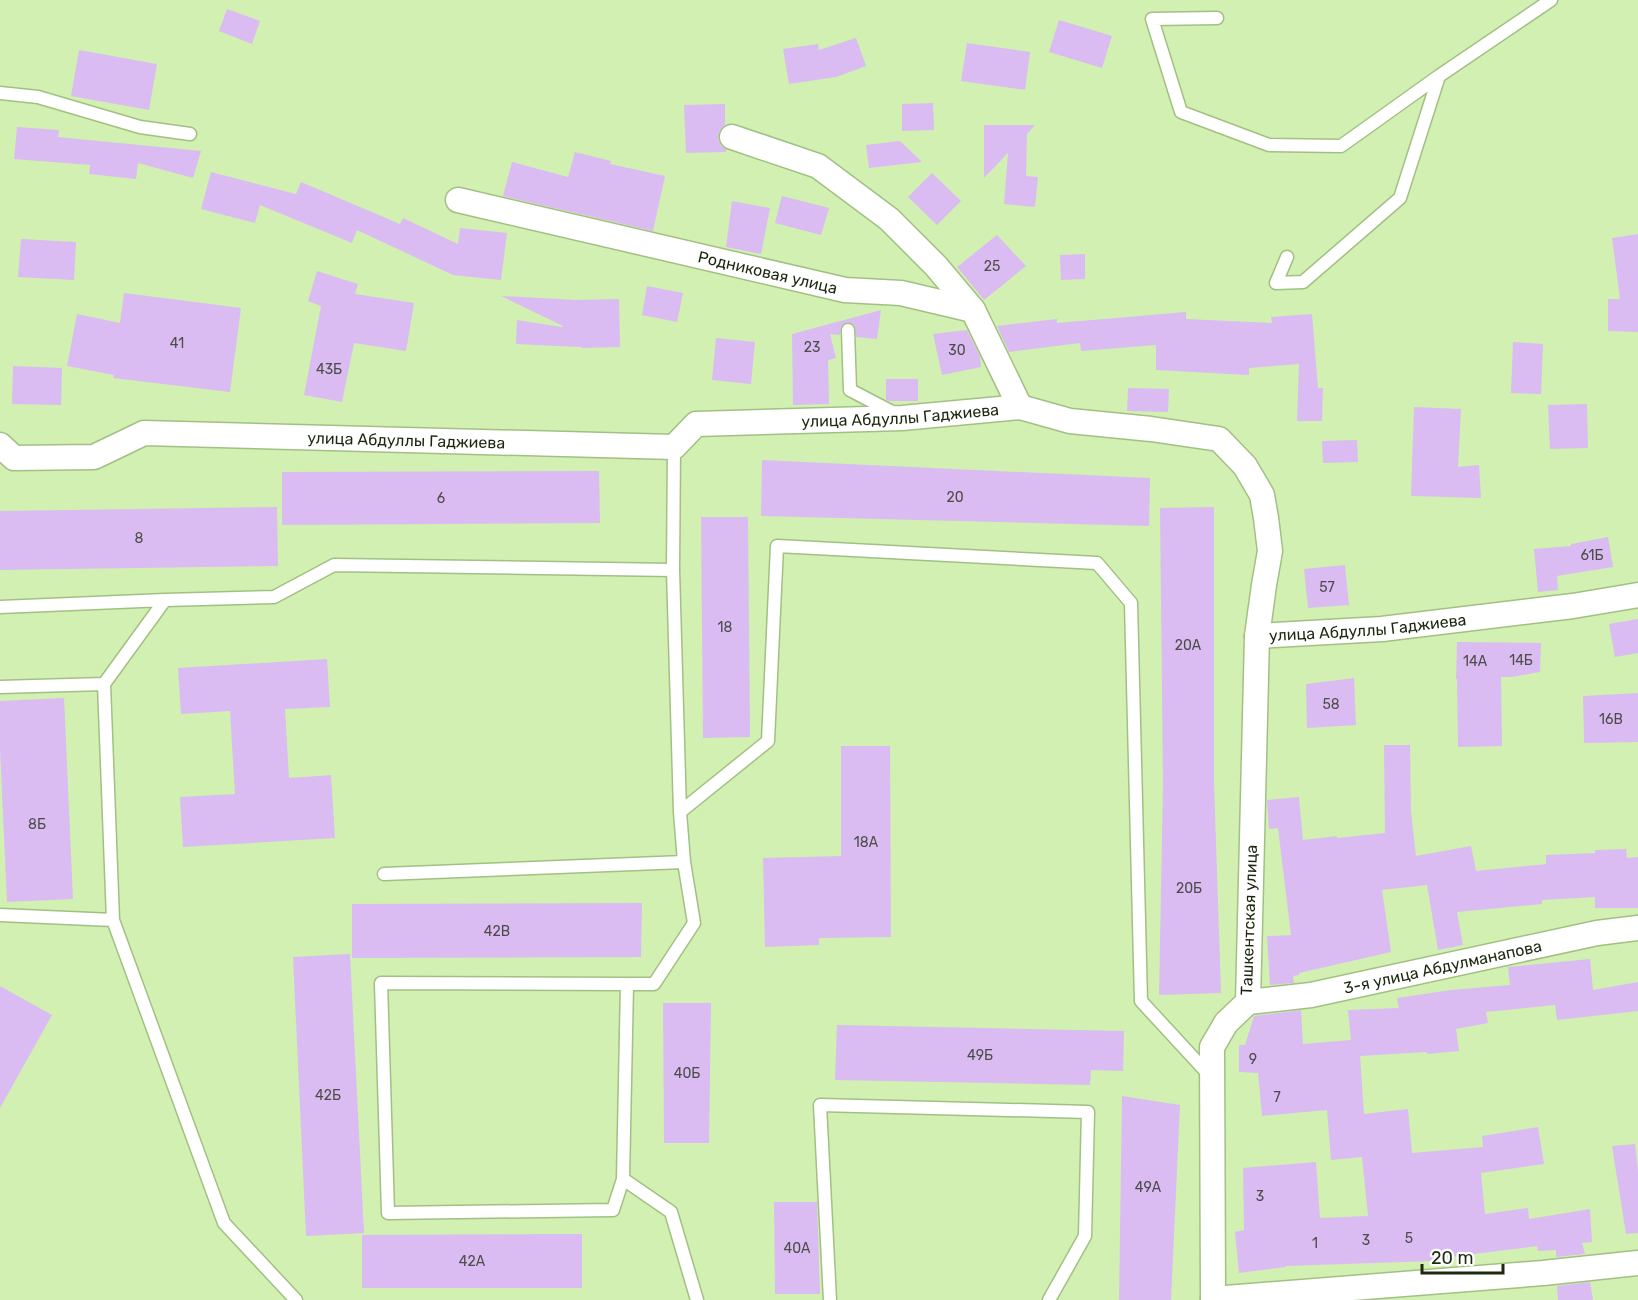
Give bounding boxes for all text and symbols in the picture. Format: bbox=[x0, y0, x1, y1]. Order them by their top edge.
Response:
street label: Родниковая улица bbox=[696, 247, 839, 297]
house number: 25 bbox=[984, 258, 1000, 275]
house number: 41 bbox=[170, 335, 184, 352]
house number: 23 bbox=[804, 339, 820, 356]
house number: 30 bbox=[948, 342, 966, 359]
house number: 43Б bbox=[316, 361, 342, 378]
street label: улица Абдуллы Гаджиева bbox=[801, 400, 1000, 430]
street label: улица Абдуллы Гаджиева bbox=[307, 428, 505, 452]
house number: 20 bbox=[946, 489, 964, 506]
house number: 6 bbox=[437, 490, 445, 507]
house number: 8 bbox=[135, 530, 144, 547]
house number: 61Б bbox=[1580, 547, 1604, 564]
house number: 57 bbox=[1319, 579, 1335, 596]
street label: улица Абдуллы Гаджиева bbox=[1269, 609, 1467, 645]
house number: 18 bbox=[718, 619, 733, 636]
house number: 20А bbox=[1175, 637, 1202, 654]
house number: 14Б bbox=[1509, 652, 1533, 669]
house number: 14А bbox=[1463, 653, 1488, 670]
house number: 58 bbox=[1322, 696, 1340, 713]
house number: 16В bbox=[1599, 711, 1623, 728]
house number: 8Б bbox=[28, 816, 46, 833]
house number: 18А bbox=[854, 834, 879, 851]
street label: Ташкентская улица bbox=[1237, 844, 1261, 996]
house number: 20Б bbox=[1176, 880, 1202, 897]
house number: 42В bbox=[484, 923, 510, 940]
street label: 3-я улица Абдулманапова bbox=[1342, 936, 1543, 997]
house number: 49Б bbox=[967, 1047, 993, 1064]
house number: 9 bbox=[1249, 1051, 1257, 1068]
house number: 40Б bbox=[674, 1065, 700, 1082]
house number: 42Б bbox=[315, 1087, 341, 1104]
house number: 7 bbox=[1273, 1089, 1281, 1106]
house number: 49А bbox=[1135, 1179, 1162, 1196]
house number: 3 bbox=[1256, 1188, 1264, 1205]
house number: 5 bbox=[1405, 1230, 1413, 1247]
house number: 3 bbox=[1362, 1232, 1370, 1249]
house number: 1 bbox=[1312, 1235, 1318, 1252]
scale bar bbox=[1422, 1237, 1503, 1275]
house number: 40А bbox=[784, 1240, 811, 1257]
text: 20 m bbox=[1431, 1247, 1473, 1269]
house number: 42А bbox=[459, 1253, 486, 1270]

